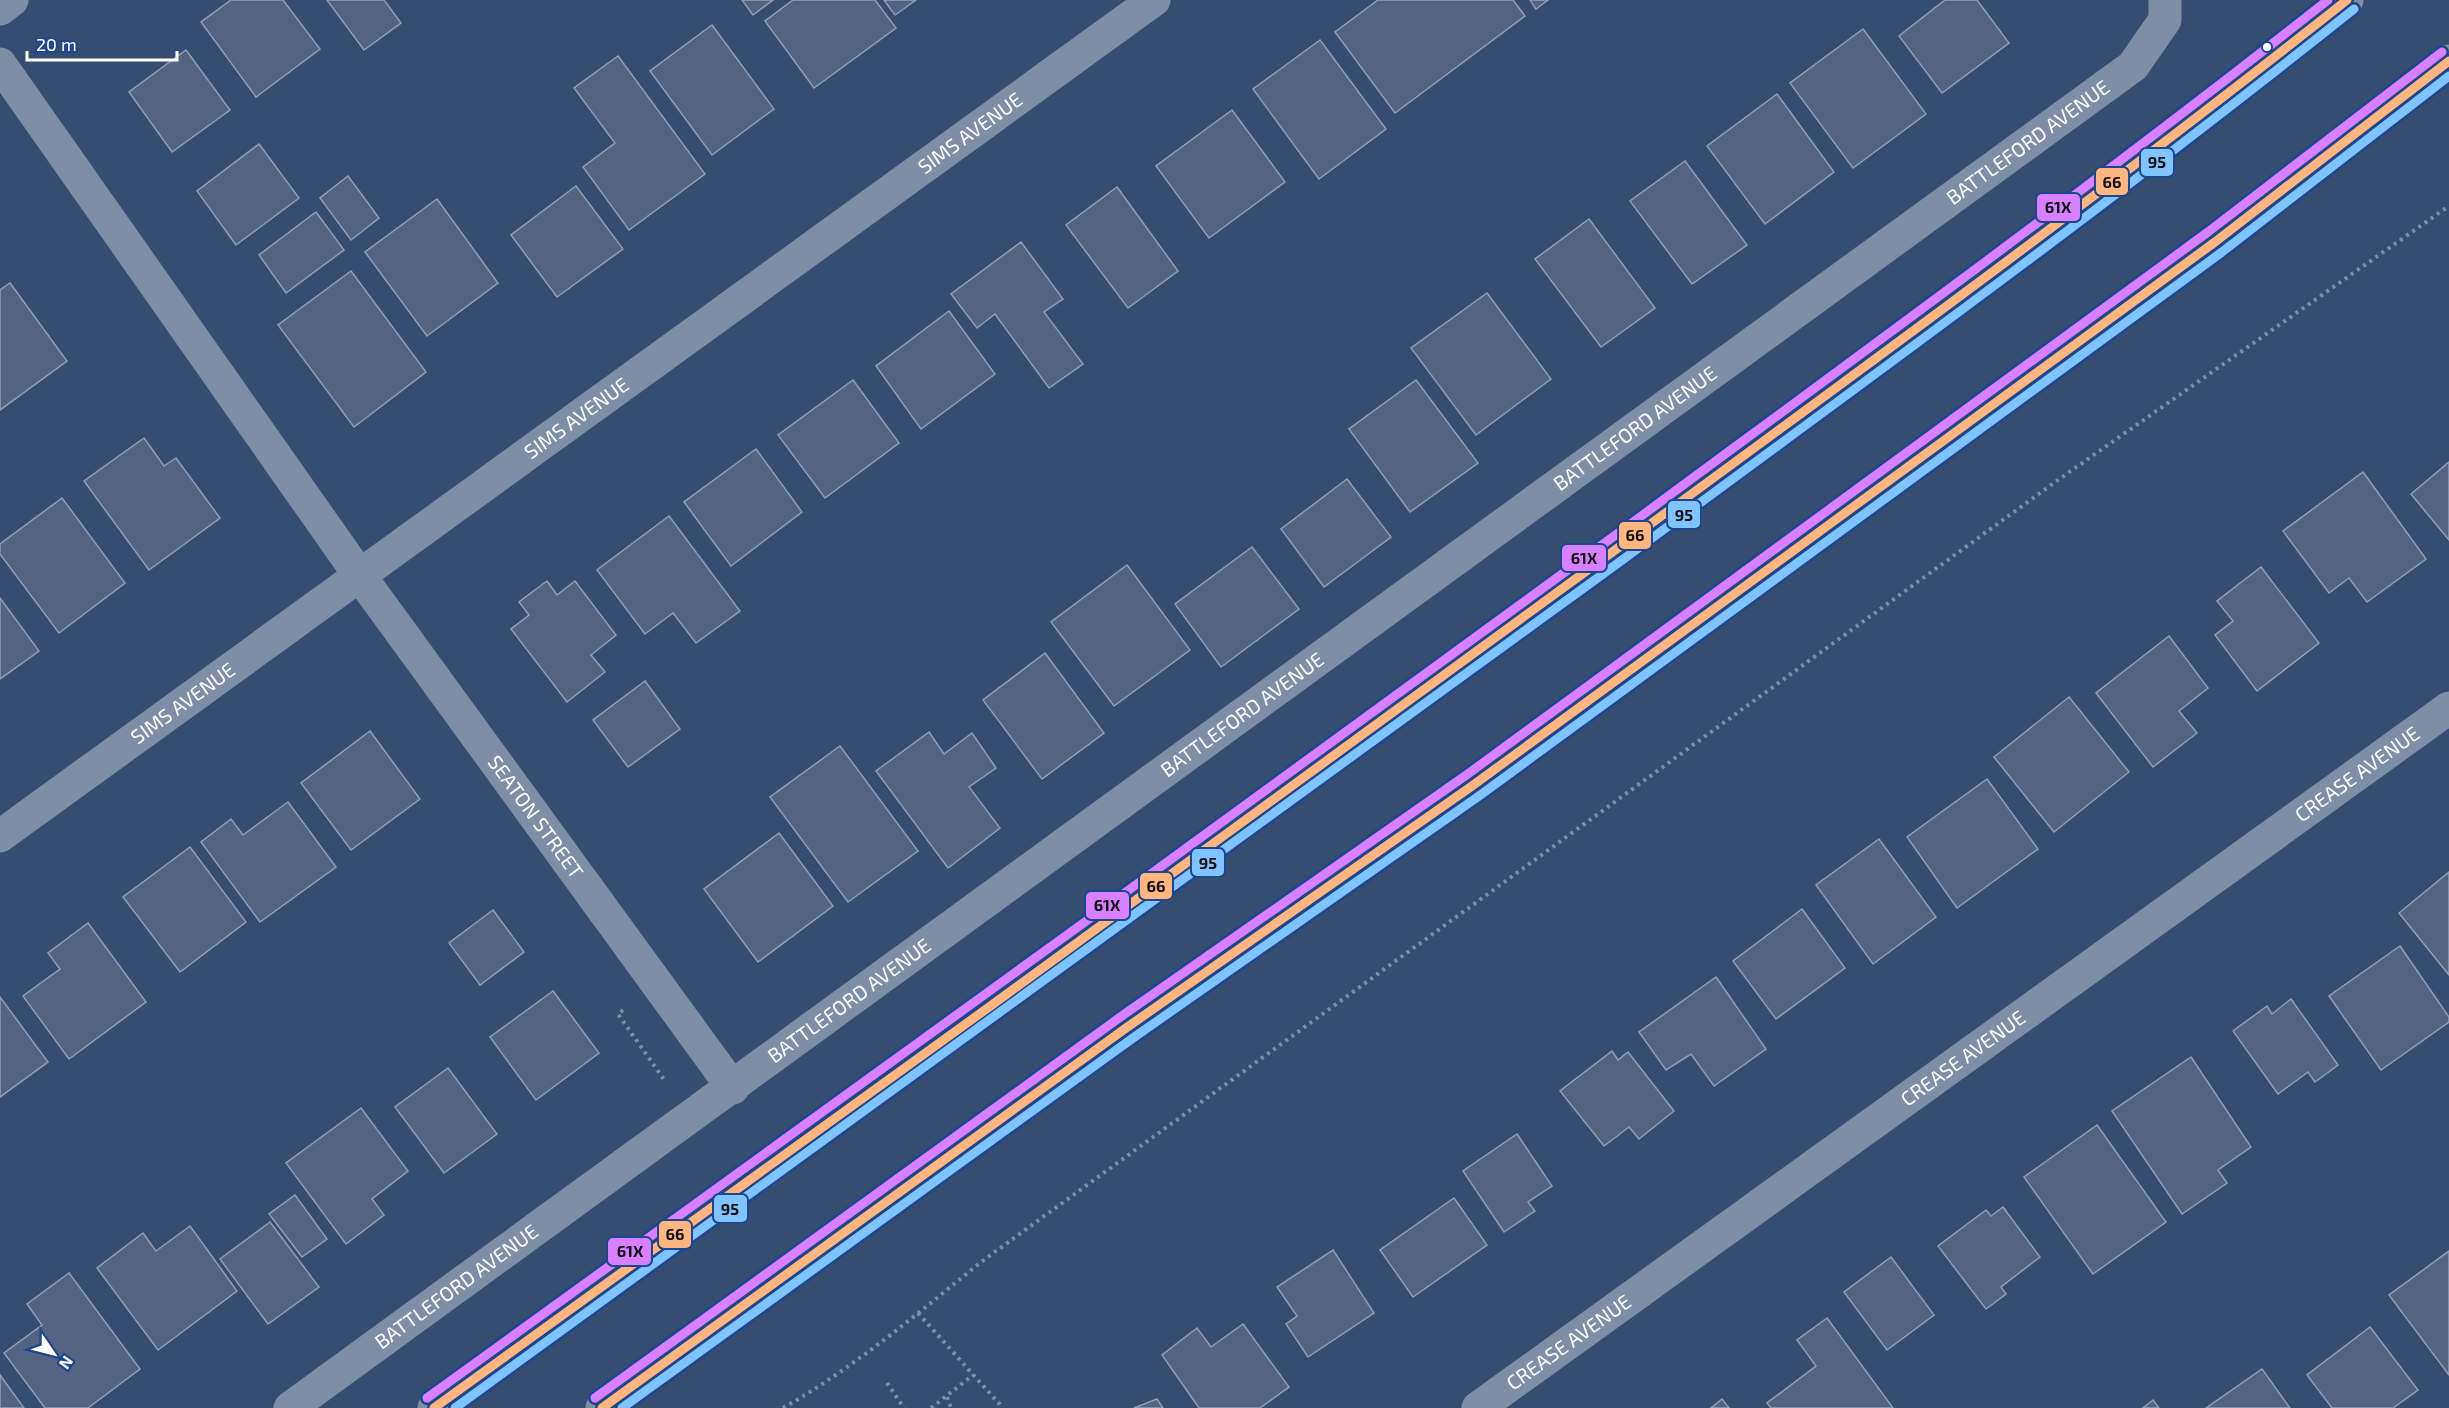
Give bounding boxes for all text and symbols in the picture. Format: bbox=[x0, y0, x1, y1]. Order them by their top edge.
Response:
scale bar bbox=[27, 24, 177, 62]
text: 20 m bbox=[36, 33, 77, 55]
unlabelled marker bbox=[2261, 41, 2273, 53]
street label: BATTLEFORD AVENUE bbox=[1941, 74, 2114, 209]
street label: SIMS AVENUE bbox=[913, 87, 1026, 178]
line badge: 95 bbox=[2140, 148, 2174, 177]
text: 95 bbox=[2148, 152, 2166, 171]
line badge: 66 bbox=[2095, 167, 2129, 196]
text: 66 bbox=[2103, 172, 2121, 191]
line badge: 61X bbox=[2036, 193, 2081, 222]
text: 61X bbox=[2045, 197, 2072, 216]
street label: BATTLEFORD AVENUE bbox=[1548, 360, 1721, 495]
street label: SIMS AVENUE bbox=[519, 372, 633, 463]
line badge: 95 bbox=[1667, 500, 1701, 529]
text: 95 bbox=[1675, 505, 1693, 524]
line badge: 66 bbox=[1618, 521, 1652, 550]
text: 66 bbox=[1626, 525, 1644, 544]
line badge: 61X bbox=[1561, 544, 1607, 572]
text: 61X bbox=[1571, 548, 1598, 567]
street label: BATTLEFORD AVENUE bbox=[1155, 646, 1328, 781]
street label: SIMS AVENUE bbox=[126, 657, 239, 748]
street label: CREASE AVENUE bbox=[2290, 720, 2424, 826]
street label: SEATON STREET bbox=[484, 750, 589, 883]
line badge: 95 bbox=[1191, 848, 1225, 877]
text: 95 bbox=[1199, 853, 1217, 872]
line badge: 66 bbox=[1139, 872, 1173, 900]
text: 66 bbox=[1147, 876, 1165, 895]
line badge: 61X bbox=[1085, 891, 1130, 920]
text: 61X bbox=[1094, 895, 1121, 914]
street label: BATTLEFORD AVENUE bbox=[763, 933, 935, 1067]
street label: CREASE AVENUE bbox=[1896, 1005, 2029, 1110]
line badge: 95 bbox=[713, 1194, 748, 1223]
text: 95 bbox=[721, 1199, 739, 1218]
street label: BATTLEFORD AVENUE bbox=[370, 1219, 542, 1353]
line badge: 66 bbox=[658, 1220, 692, 1249]
text: 66 bbox=[666, 1224, 684, 1243]
line badge: 61X bbox=[607, 1237, 652, 1266]
text: 61X bbox=[617, 1241, 644, 1260]
street label: CREASE AVENUE bbox=[1501, 1289, 1635, 1395]
north arrow bbox=[24, 1324, 84, 1384]
text: N bbox=[56, 1353, 78, 1373]

